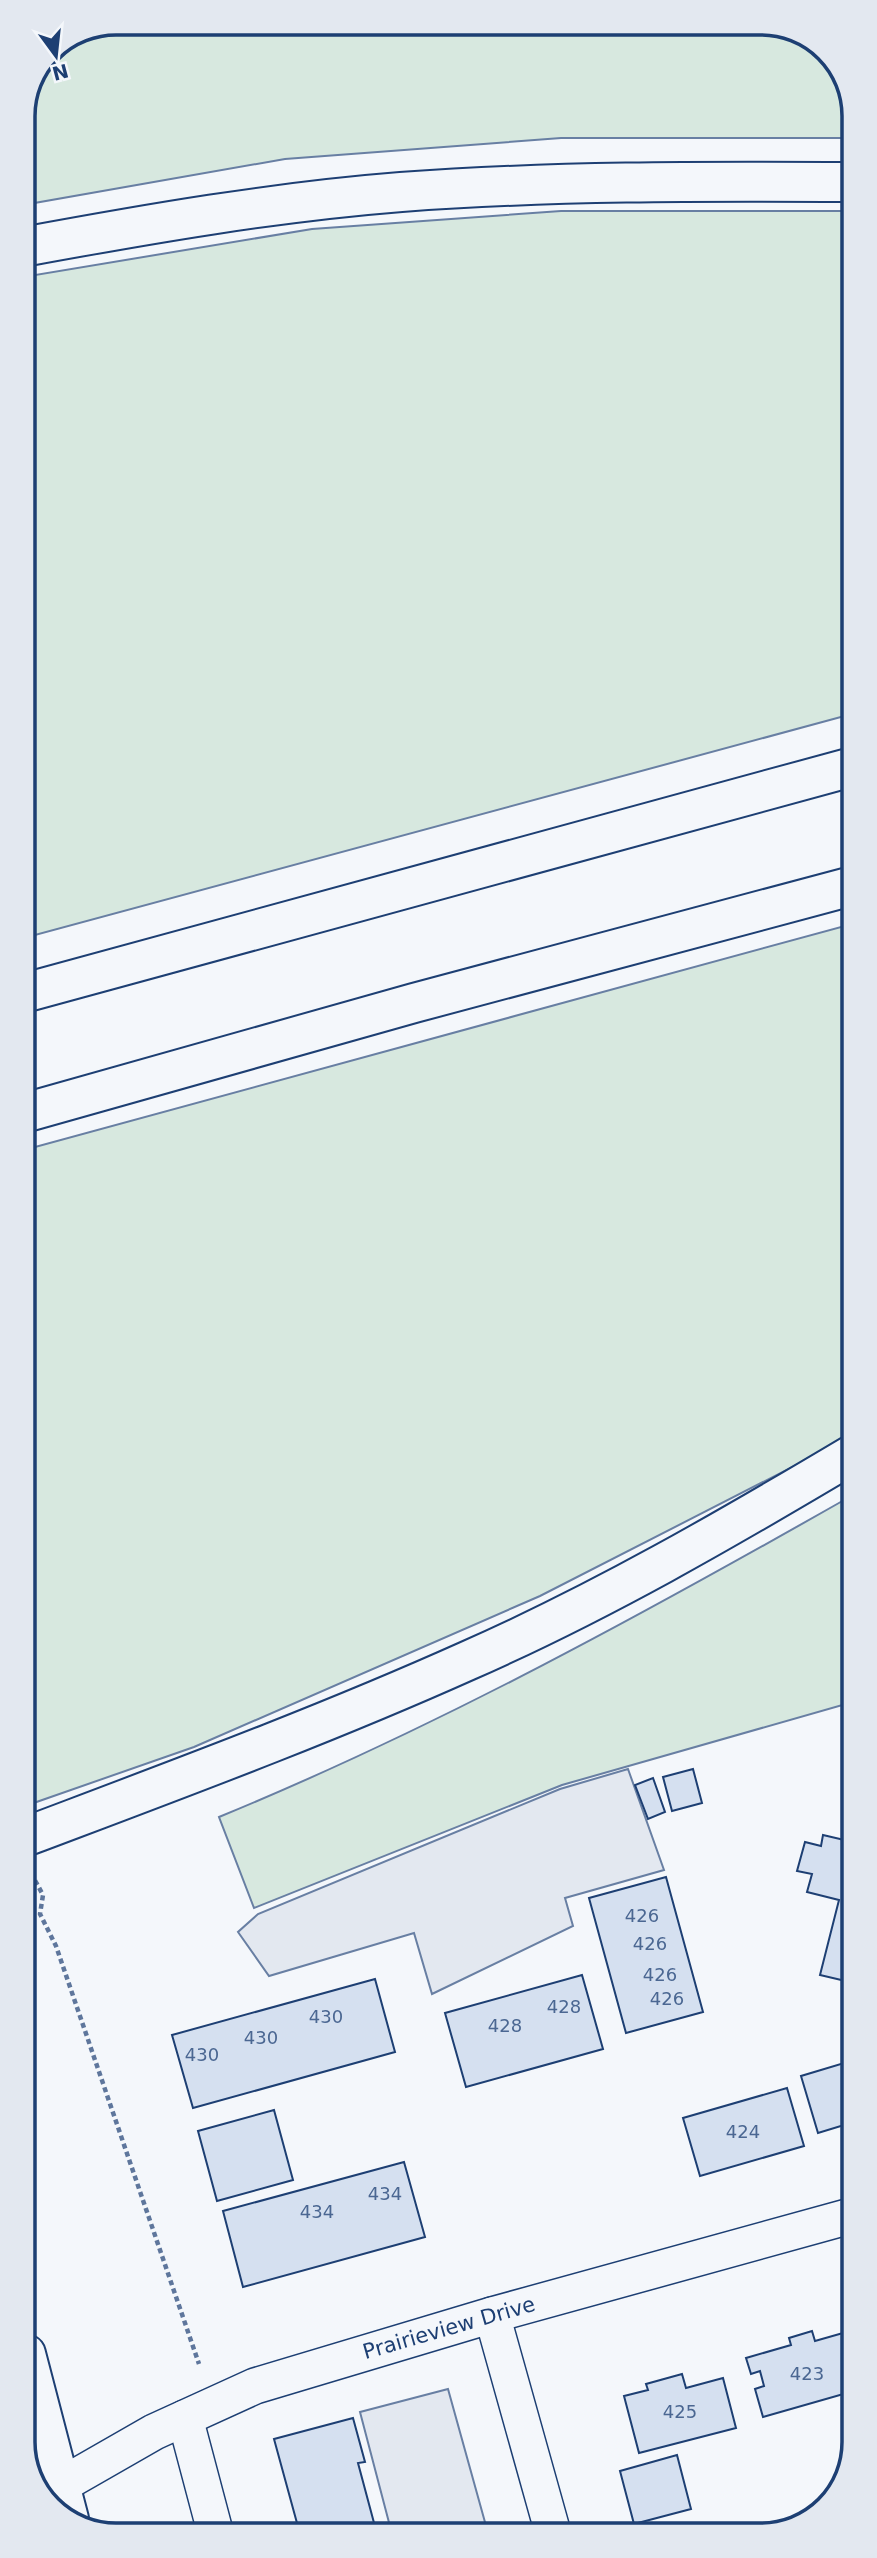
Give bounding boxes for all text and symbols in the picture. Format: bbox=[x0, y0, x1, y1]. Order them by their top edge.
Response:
north arrow bbox=[21, 21, 91, 91]
text: N bbox=[50, 60, 71, 85]
house number: 426 bbox=[625, 1905, 659, 1926]
house number: 426 bbox=[633, 1933, 667, 1954]
house number: 426 bbox=[643, 1964, 677, 1985]
house number: 426 bbox=[650, 1988, 684, 2009]
house number: 428 bbox=[547, 1996, 581, 2017]
house number: 430 bbox=[309, 2006, 343, 2027]
house number: 428 bbox=[488, 2015, 522, 2036]
house number: 430 bbox=[244, 2027, 278, 2048]
house number: 430 bbox=[185, 2044, 219, 2065]
house number: 424 bbox=[726, 2121, 760, 2142]
house number: 434 bbox=[368, 2183, 402, 2204]
house number: 434 bbox=[300, 2201, 334, 2222]
street label: Prairieview Drive bbox=[360, 2292, 538, 2364]
house number: 423 bbox=[790, 2363, 824, 2384]
house number: 425 bbox=[663, 2401, 697, 2422]

